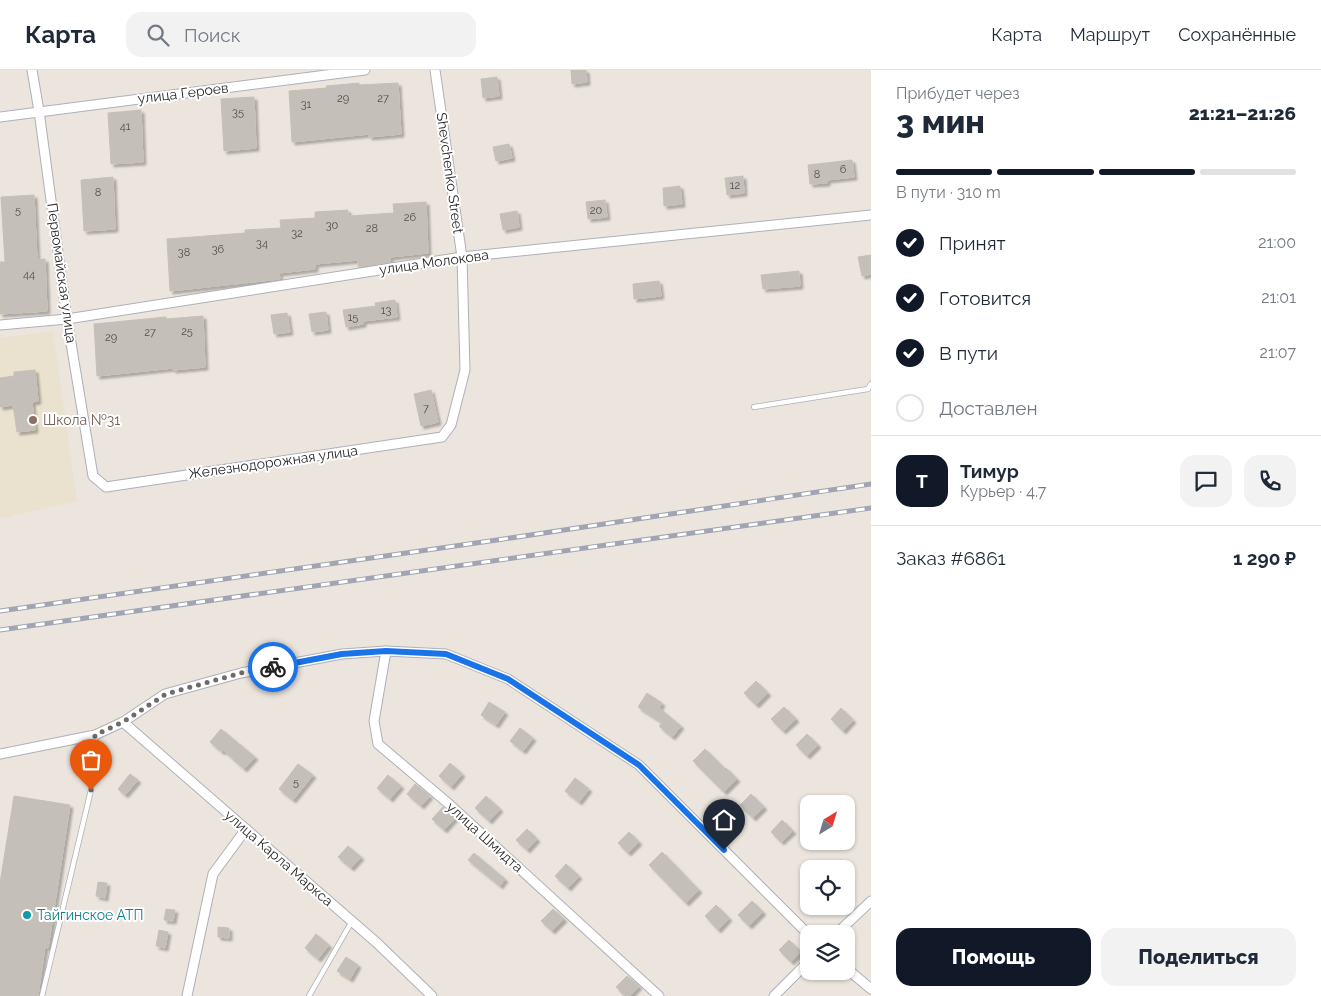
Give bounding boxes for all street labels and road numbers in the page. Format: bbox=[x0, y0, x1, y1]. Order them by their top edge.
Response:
street label: улица Героев bbox=[137, 79, 229, 107]
street label: Shevchenko Street bbox=[434, 112, 466, 235]
street label: Первомайская улица bbox=[44, 202, 80, 344]
street label: улица Молокова bbox=[378, 246, 490, 278]
street label: Железнодорожная улица bbox=[187, 442, 359, 482]
street label: улица Шмидта bbox=[444, 799, 526, 875]
street label: улица Карла Маркса bbox=[222, 807, 336, 909]

